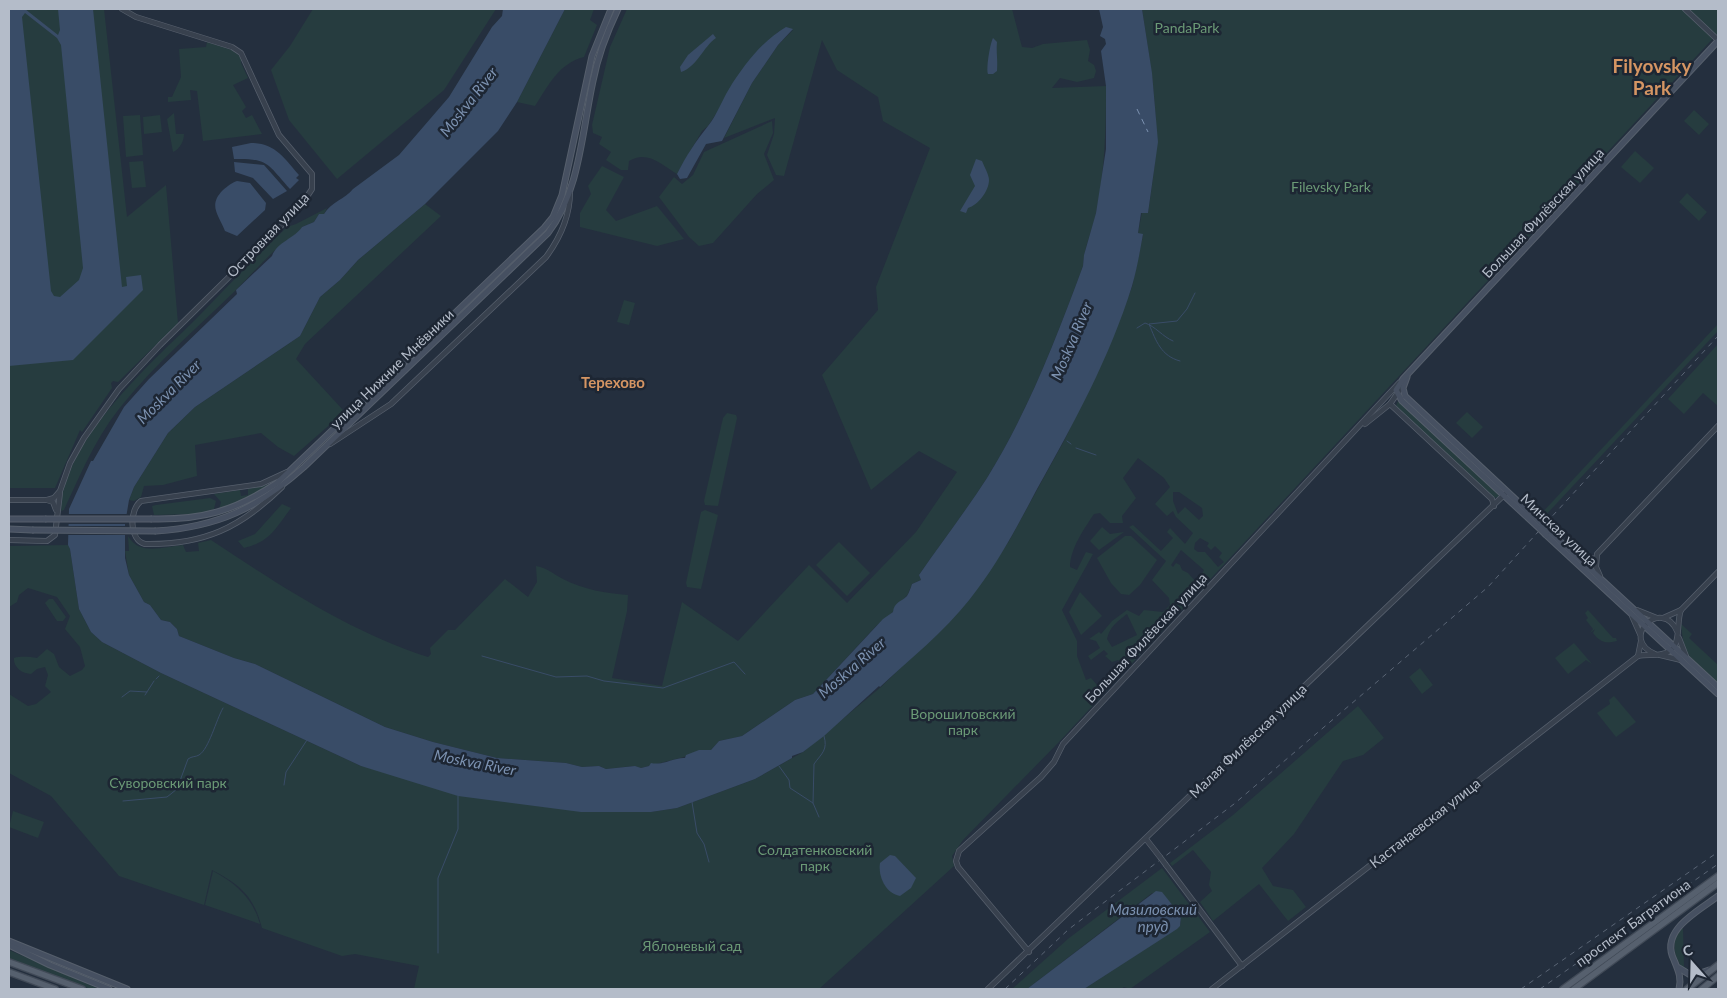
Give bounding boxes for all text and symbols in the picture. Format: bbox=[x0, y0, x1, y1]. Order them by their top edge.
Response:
park label: PandaPark bbox=[1155, 19, 1220, 36]
district label: Filyovsky Park bbox=[1613, 54, 1692, 99]
water label: Moskva River bbox=[436, 62, 501, 140]
street label: Большая Филёвская улица bbox=[1478, 144, 1607, 281]
park label: Filevsky Park bbox=[1291, 178, 1372, 195]
street label: Островная улица bbox=[223, 189, 312, 281]
water label: Moskva River bbox=[1047, 298, 1096, 382]
street label: улица Нижние Мнёвники bbox=[326, 305, 457, 432]
water label: Moskva River bbox=[133, 355, 205, 427]
district label: Терехово bbox=[581, 373, 645, 391]
street label: Минская улица bbox=[1518, 490, 1601, 569]
street label: Большая Филёвская улица bbox=[1081, 569, 1210, 706]
water label: Moskva River bbox=[814, 633, 889, 701]
street label: Малая Филёвская улица bbox=[1185, 680, 1310, 801]
park label: Ворошиловский парк bbox=[910, 705, 1016, 738]
water label: Moskva River bbox=[433, 745, 519, 779]
park label: Суворовский парк bbox=[109, 774, 227, 791]
street label: Кастанаевская улица bbox=[1366, 774, 1483, 871]
park label: Солдатенковский парк bbox=[758, 841, 872, 874]
street label: проспект Багратиона bbox=[1572, 875, 1693, 970]
water label: Мазиловский пруд bbox=[1109, 900, 1197, 935]
park label: Яблоневый сад bbox=[641, 937, 742, 954]
north arrow bbox=[1667, 938, 1717, 988]
text: С bbox=[1680, 940, 1695, 960]

